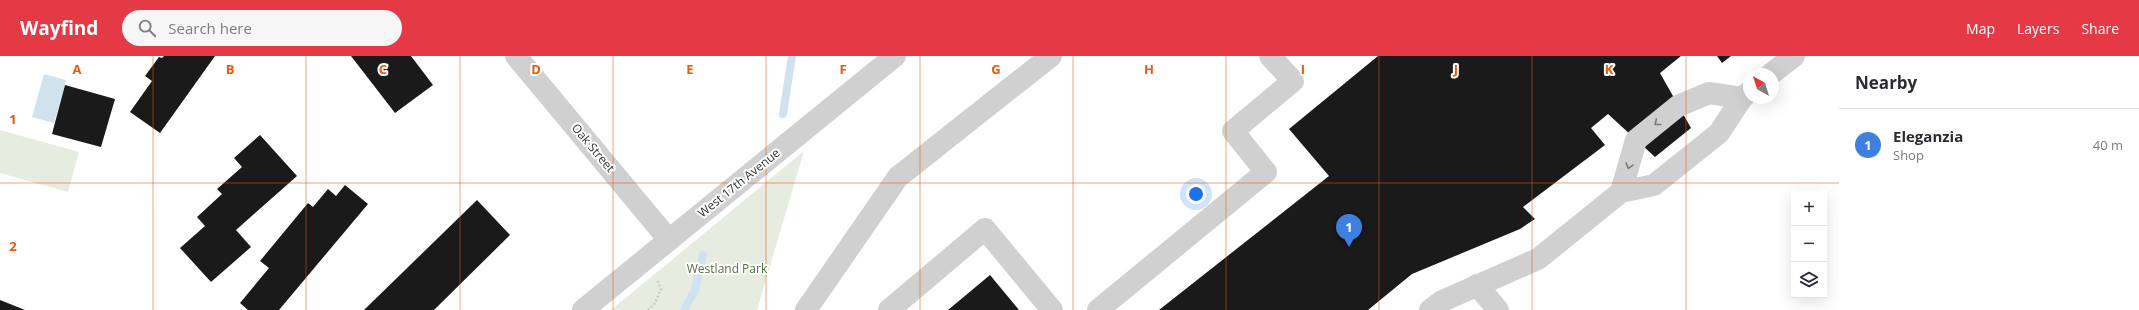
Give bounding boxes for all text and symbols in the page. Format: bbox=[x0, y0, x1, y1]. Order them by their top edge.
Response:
search box bbox=[122, 10, 402, 46]
text: Wayfind bbox=[20, 15, 98, 41]
icon: search bbox=[136, 17, 158, 39]
text: Search here bbox=[168, 18, 252, 38]
text: Map bbox=[1966, 19, 1995, 38]
text: Layers bbox=[2017, 19, 2059, 38]
text: Share bbox=[2081, 19, 2119, 38]
text: A bbox=[73, 60, 82, 78]
text: B bbox=[226, 60, 235, 78]
text: C bbox=[379, 60, 387, 78]
text: D bbox=[531, 60, 541, 78]
text: E bbox=[686, 60, 694, 78]
text: F bbox=[839, 60, 847, 78]
text: G bbox=[991, 60, 1001, 78]
text: H bbox=[1144, 60, 1154, 78]
text: I bbox=[1301, 60, 1305, 78]
text: J bbox=[1453, 60, 1458, 78]
text: K bbox=[1605, 60, 1614, 78]
north arrow bbox=[1743, 68, 1779, 104]
text: Nearby bbox=[1855, 71, 1917, 94]
text: 1 bbox=[9, 110, 17, 128]
one-way arrow bbox=[1655, 118, 1662, 125]
street label: Oak Street bbox=[568, 120, 619, 176]
text: Eleganzia bbox=[1893, 126, 1963, 146]
text: 1 bbox=[1864, 136, 1872, 154]
text: 40 m bbox=[2093, 136, 2123, 154]
street label: West 17th Avenue bbox=[694, 144, 784, 221]
text: Shop bbox=[1893, 146, 1924, 164]
one-way arrow bbox=[1625, 162, 1634, 169]
your location bbox=[1186, 184, 1206, 204]
map controls bbox=[1791, 190, 1827, 298]
button: + bbox=[1791, 190, 1827, 226]
pin: 1 bbox=[1336, 214, 1362, 247]
button: − bbox=[1791, 226, 1827, 262]
text: 2 bbox=[9, 237, 17, 255]
park label: Westland Park bbox=[687, 260, 768, 277]
button: layers bbox=[1791, 262, 1827, 298]

